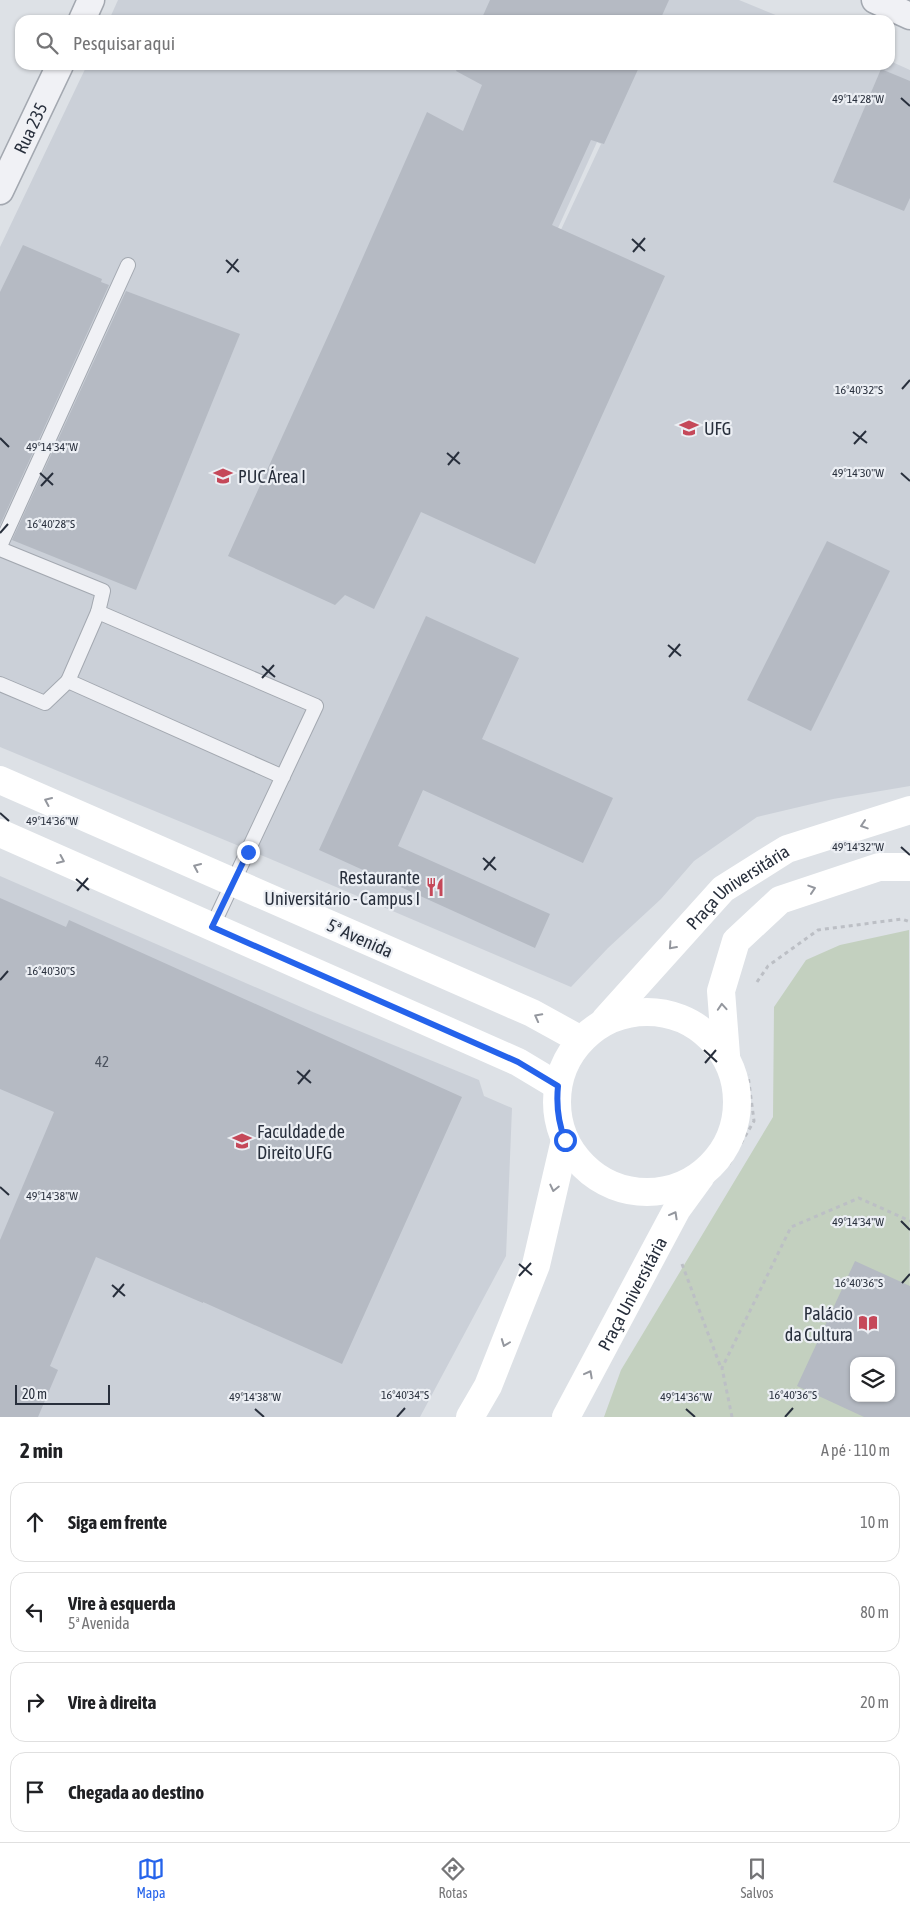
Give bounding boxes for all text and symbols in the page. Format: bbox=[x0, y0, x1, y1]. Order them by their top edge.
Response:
search box bbox=[15, 15, 895, 70]
icon: search bbox=[33, 29, 61, 57]
text: Pesquisar aqui bbox=[73, 32, 175, 54]
text: 49°14'28"W bbox=[832, 92, 884, 106]
street label: Rua 235 bbox=[9, 99, 51, 157]
text: 16°40'32"S bbox=[835, 383, 883, 397]
school or university icon: UFG bbox=[678, 417, 700, 439]
place label: UFG bbox=[704, 418, 731, 439]
text: 49°14'34"W bbox=[26, 440, 78, 454]
school or university icon: PUC Área I bbox=[212, 465, 234, 487]
place label: PUC Área I bbox=[238, 466, 306, 487]
text: 49°14'30"W bbox=[832, 466, 884, 480]
text: 16°40'28"S bbox=[27, 517, 75, 531]
one-way arrow bbox=[44, 797, 53, 808]
text: 49°14'36"W bbox=[26, 814, 78, 828]
one-way arrow bbox=[860, 819, 868, 829]
street label: Praça Universitária bbox=[682, 840, 793, 933]
text: 49°14'32"W bbox=[832, 840, 884, 854]
route end bbox=[237, 841, 260, 864]
one-way arrow bbox=[56, 853, 65, 864]
one-way arrow bbox=[193, 862, 202, 873]
place label: Restaurante Universitário - Campus I bbox=[264, 867, 420, 909]
restaurant icon: Restaurante Universitário - Campus I bbox=[424, 876, 446, 898]
one-way arrow bbox=[808, 885, 816, 895]
street label: 5ª Avenida bbox=[324, 914, 396, 962]
one-way arrow bbox=[669, 941, 678, 950]
text: 16°40'30"S bbox=[27, 964, 75, 978]
one-way arrow bbox=[717, 1003, 728, 1011]
one-way arrow bbox=[534, 1013, 543, 1023]
house number: 42 bbox=[95, 1053, 109, 1070]
place label: Faculdade de Direito UFG bbox=[257, 1121, 345, 1163]
route start bbox=[554, 1129, 577, 1152]
school or university icon: Faculdade de Direito UFG bbox=[231, 1130, 253, 1152]
one-way arrow bbox=[549, 1183, 560, 1192]
text: 49°14'38"W bbox=[26, 1189, 78, 1203]
one-way arrow bbox=[668, 1211, 678, 1220]
text: 49°14'34"W bbox=[832, 1215, 884, 1229]
street label: Praça Universitária bbox=[593, 1233, 671, 1354]
text: 16°40'36"S bbox=[835, 1276, 883, 1290]
place label: Palácio da Cultura bbox=[785, 1303, 853, 1345]
library icon: Palácio da Cultura bbox=[857, 1312, 879, 1334]
one-way arrow bbox=[501, 1338, 511, 1346]
map controls bbox=[850, 1357, 895, 1402]
button: layers bbox=[850, 1357, 895, 1402]
one-way arrow bbox=[583, 1370, 593, 1379]
scale bar bbox=[15, 1382, 110, 1405]
text: 20 m bbox=[22, 1386, 47, 1402]
text: 16°40'34"S bbox=[381, 1388, 429, 1402]
text: 16°40'36"S bbox=[769, 1388, 817, 1402]
text: 49°14'38"W bbox=[229, 1390, 281, 1404]
text: 49°14'36"W bbox=[660, 1390, 712, 1404]
text: 2 min bbox=[20, 1438, 63, 1462]
text: A pé · 110 m bbox=[821, 1441, 890, 1459]
icon: ahead bbox=[21, 1508, 49, 1536]
text: Siga em frente bbox=[68, 1511, 167, 1533]
text: 10 m bbox=[860, 1513, 889, 1531]
text: Vire à esquerda bbox=[68, 1592, 176, 1614]
icon: left bbox=[21, 1598, 49, 1626]
text: 80 m bbox=[860, 1603, 889, 1621]
text: 5ª Avenida bbox=[68, 1614, 130, 1632]
icon: right bbox=[21, 1688, 49, 1716]
text: Vire à direita bbox=[68, 1691, 156, 1713]
text: 20 m bbox=[860, 1693, 889, 1711]
icon: arrive bbox=[21, 1778, 49, 1806]
text: Chegada ao destino bbox=[68, 1781, 204, 1803]
tab: Mapa bbox=[136, 1855, 166, 1901]
tab: Rotas bbox=[438, 1855, 467, 1901]
tab: Salvos bbox=[740, 1855, 774, 1901]

